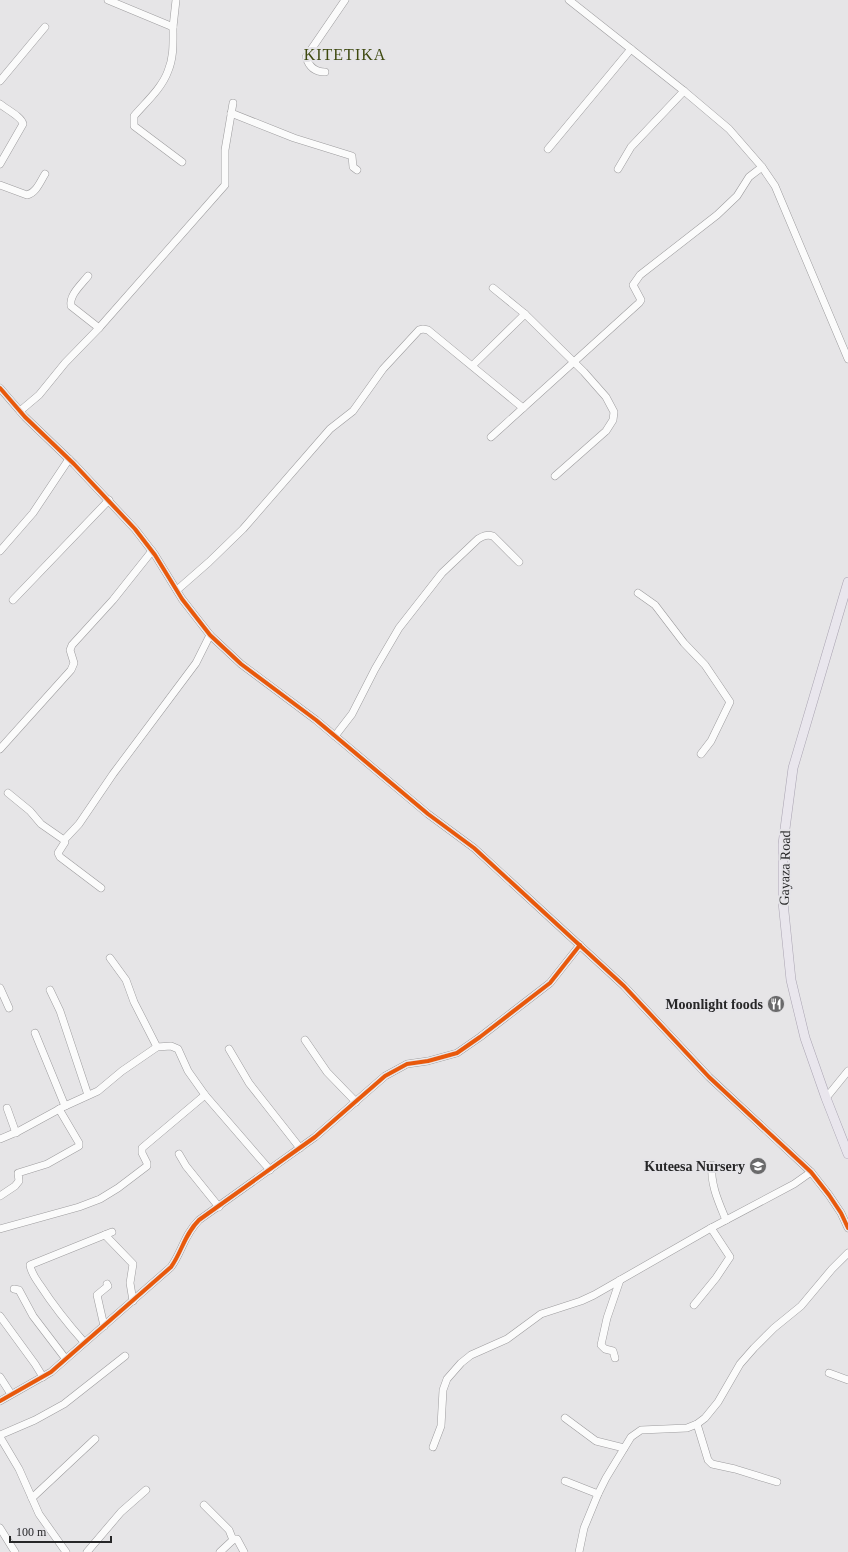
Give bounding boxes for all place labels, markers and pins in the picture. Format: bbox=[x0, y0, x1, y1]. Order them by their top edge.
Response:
restaurant icon: Moonlight foods bbox=[766, 994, 786, 1014]
place label: Moonlight foods bbox=[665, 997, 764, 1012]
school or university icon: Kuteesa Nursery bbox=[748, 1156, 768, 1176]
place label: Kuteesa Nursery bbox=[644, 1159, 745, 1174]

